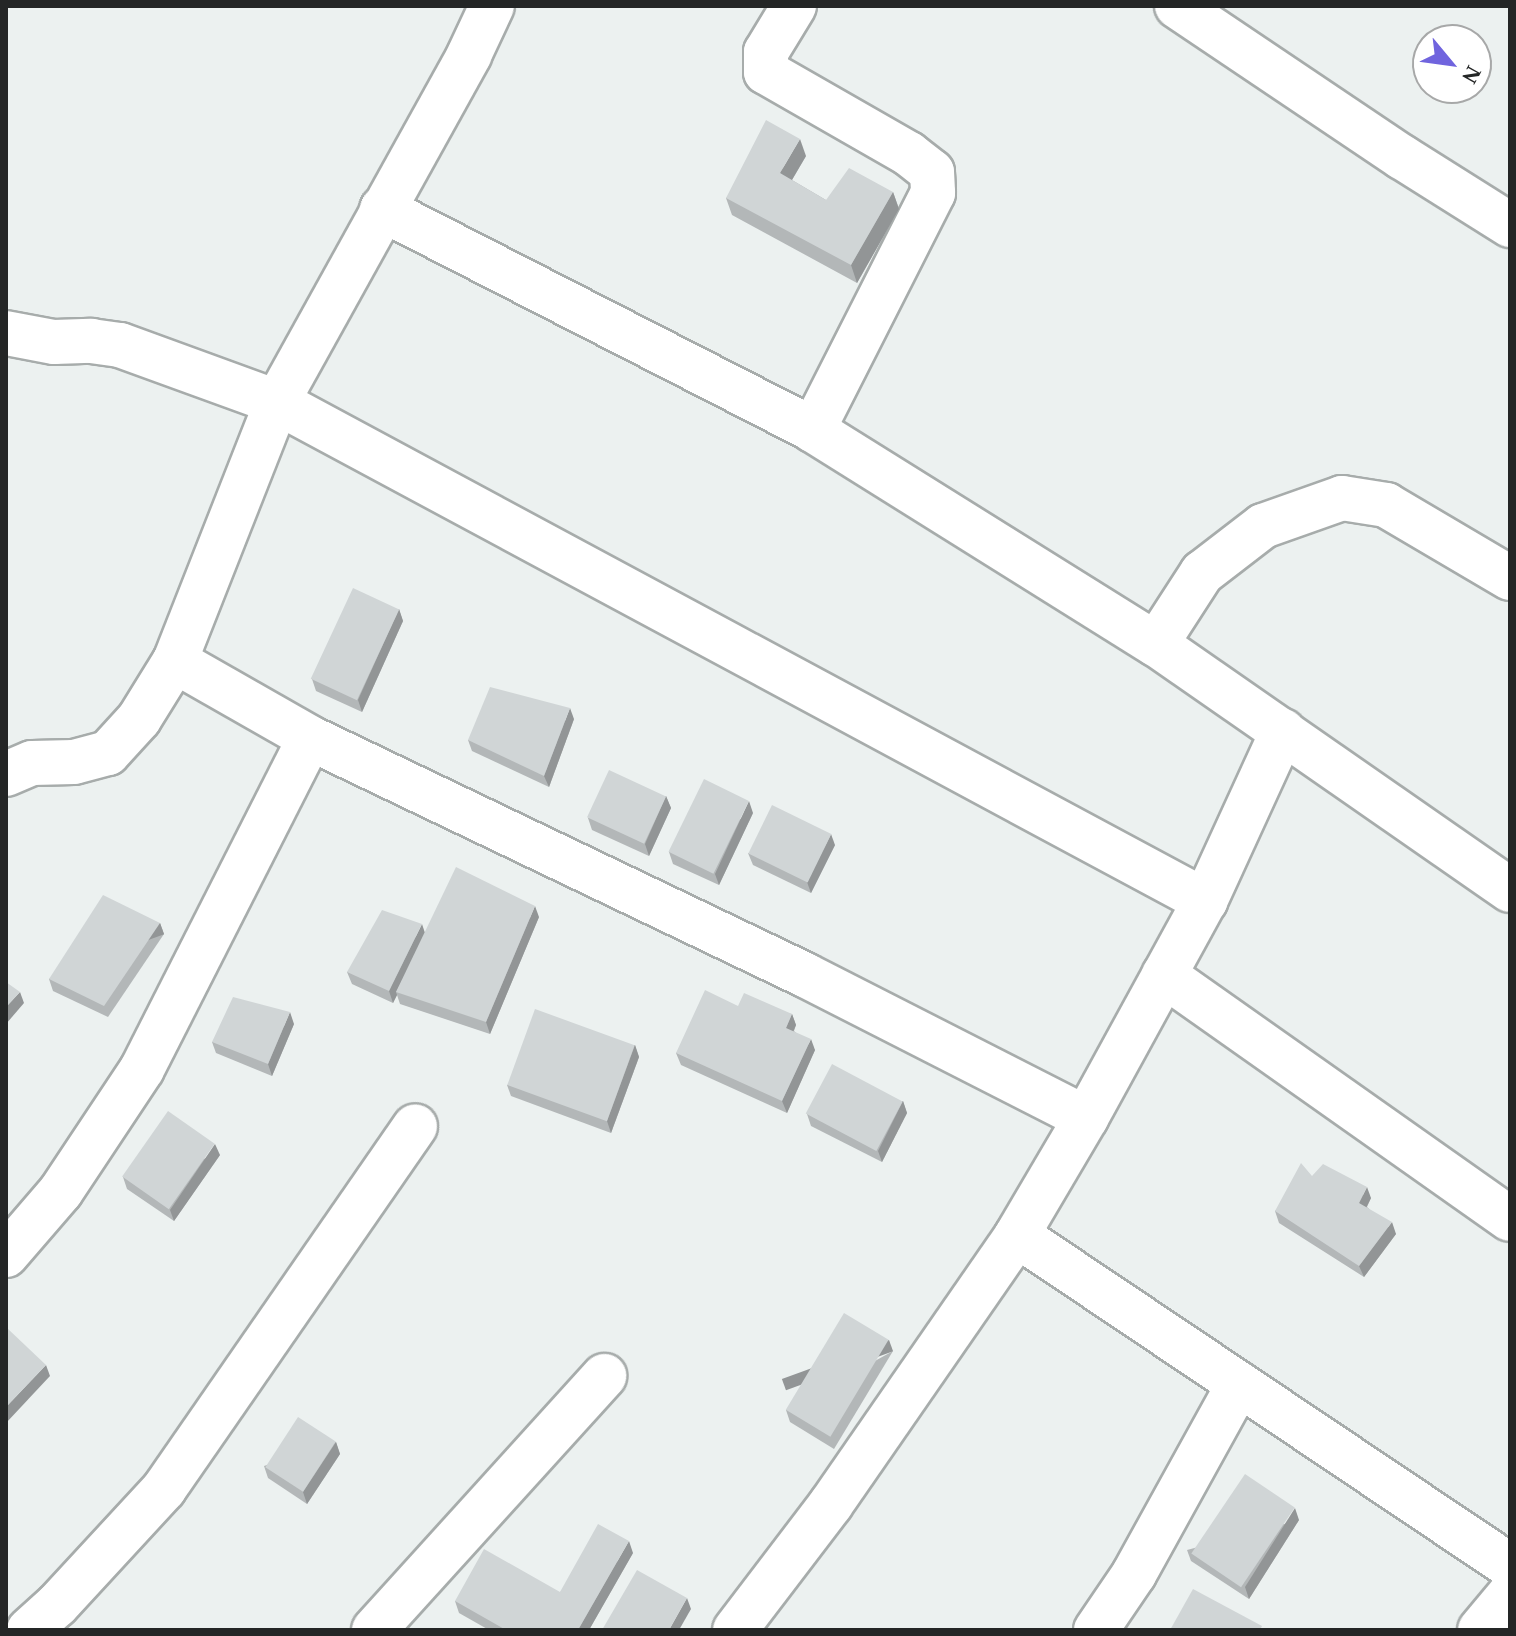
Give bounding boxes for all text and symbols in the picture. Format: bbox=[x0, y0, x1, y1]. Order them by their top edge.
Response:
north arrow bbox=[1412, 24, 1492, 104]
text: N bbox=[1457, 62, 1486, 88]

